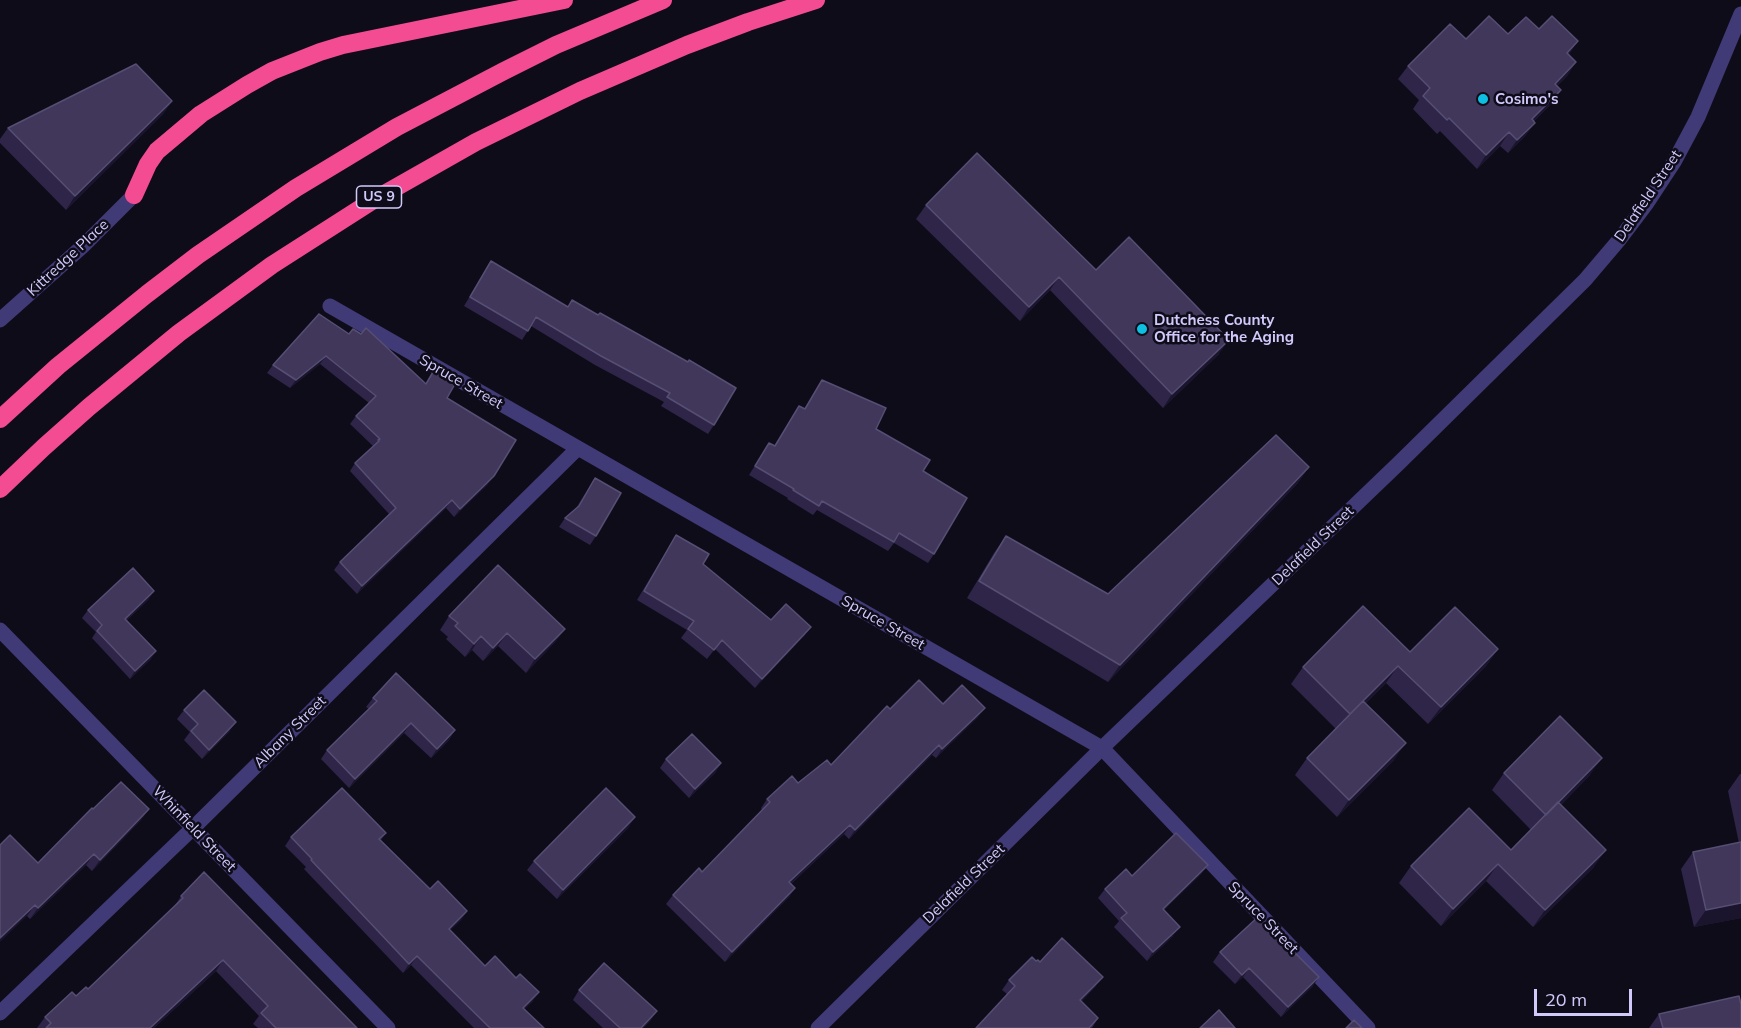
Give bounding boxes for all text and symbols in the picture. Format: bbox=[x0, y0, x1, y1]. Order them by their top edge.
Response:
place label: Cosimo's bbox=[1495, 90, 1559, 108]
marker: Cosimo's bbox=[1476, 92, 1490, 106]
street label: Delafield Street bbox=[1611, 147, 1685, 245]
road number: US 9 bbox=[356, 186, 401, 208]
street label: Kittredge Place bbox=[24, 216, 112, 300]
place label: Dutchess County Office for the Aging bbox=[1154, 311, 1294, 346]
marker: Dutchess County Office for the Aging bbox=[1135, 322, 1149, 336]
street label: Spruce Street bbox=[416, 351, 506, 413]
street label: Delafield Street bbox=[1268, 502, 1358, 590]
street label: Spruce Street bbox=[838, 592, 928, 654]
street label: Albany Street bbox=[250, 692, 330, 772]
street label: Whinfield Street bbox=[148, 782, 240, 876]
street label: Delafield Street bbox=[919, 840, 1009, 928]
street label: Spruce Street bbox=[1224, 878, 1302, 958]
scale bar bbox=[1537, 977, 1634, 1015]
text: 20 m bbox=[1545, 988, 1587, 1011]

